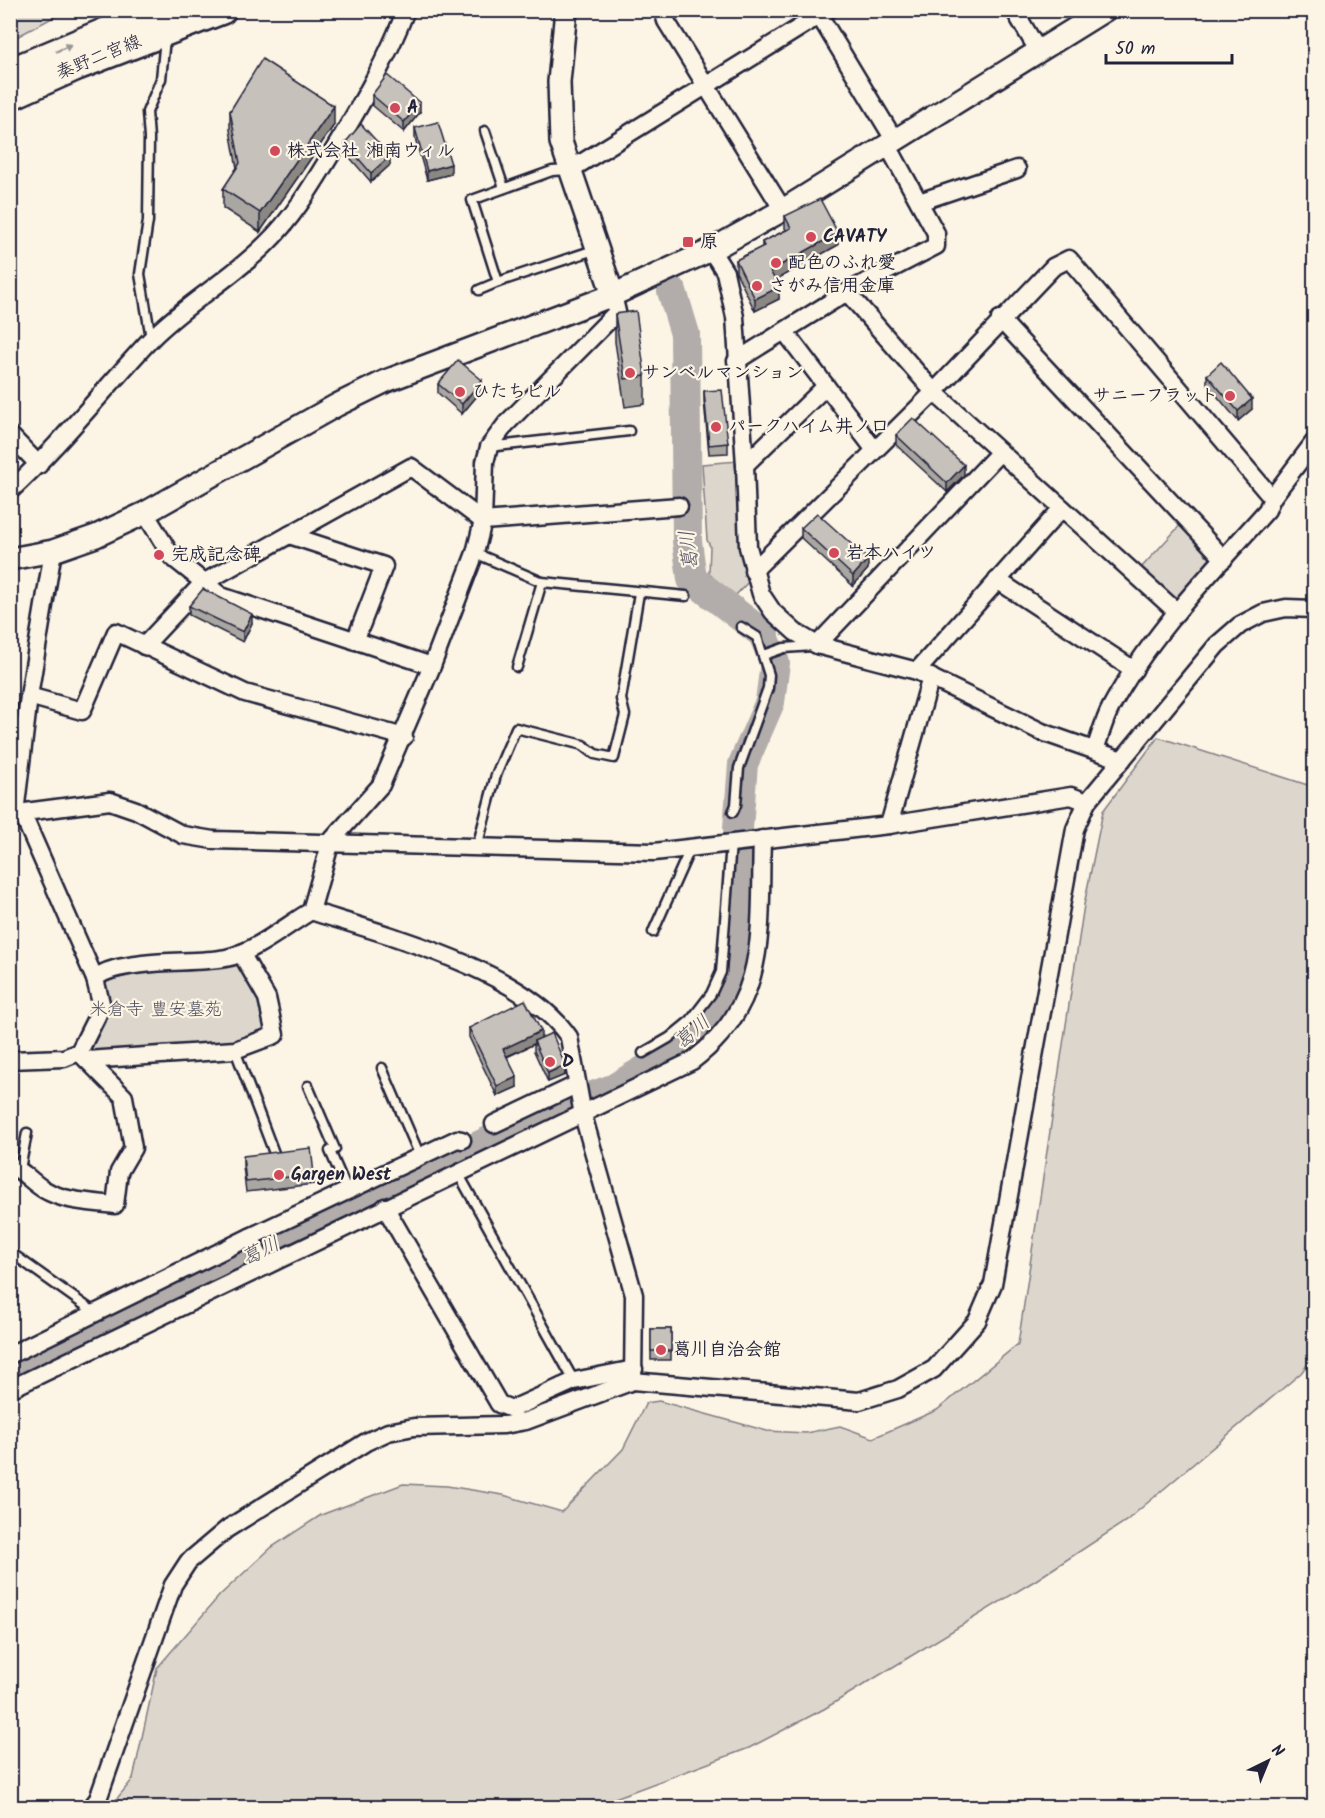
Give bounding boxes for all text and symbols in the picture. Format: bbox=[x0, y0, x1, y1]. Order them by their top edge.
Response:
scale bar bbox=[1106, 27, 1232, 65]
street label: 秦野二宮線 bbox=[52, 28, 146, 88]
text: 50 m bbox=[1115, 35, 1155, 64]
one-way arrow bbox=[55, 43, 73, 53]
place label: A bbox=[407, 94, 418, 123]
marker: A bbox=[388, 101, 402, 115]
place label: 株式会社 湘南ウィル bbox=[287, 137, 455, 166]
marker: 株式会社 湘南ウィル bbox=[268, 144, 282, 158]
place label: CAVATY bbox=[823, 223, 887, 252]
place label: 原 bbox=[700, 228, 718, 257]
marker: CAVATY bbox=[804, 230, 818, 244]
marker: 原 bbox=[681, 235, 695, 249]
place label: 配色のふれ愛 bbox=[788, 249, 896, 278]
marker: 配色のふれ愛 bbox=[769, 256, 783, 270]
place label: さがみ信用金庫 bbox=[769, 272, 895, 301]
marker: さがみ信用金庫 bbox=[750, 279, 764, 293]
place label: サンベルマンション bbox=[642, 359, 804, 388]
marker: サンベルマンション bbox=[623, 366, 637, 380]
place label: ひたちビル bbox=[472, 378, 561, 407]
place label: サニーフラット bbox=[1093, 382, 1218, 411]
marker: ひたちビル bbox=[453, 385, 467, 399]
marker: サニーフラット bbox=[1223, 389, 1237, 403]
place label: パークハイム井ノ口 bbox=[728, 413, 889, 442]
marker: パークハイム井ノ口 bbox=[709, 420, 723, 434]
water label: 葛川 bbox=[672, 528, 708, 572]
place label: 岩本ハイツ bbox=[846, 539, 936, 568]
place label: 完成記念碑 bbox=[171, 541, 261, 570]
marker: 岩本ハイツ bbox=[827, 546, 841, 560]
marker: 完成記念碑 bbox=[152, 548, 166, 562]
park label: 米倉寺 豊安墓苑 bbox=[89, 996, 223, 1025]
water label: 葛川 bbox=[667, 1008, 719, 1058]
place label: D bbox=[562, 1048, 574, 1077]
marker: D bbox=[543, 1055, 557, 1069]
place label: Gargen West bbox=[291, 1161, 392, 1190]
marker: Gargen West bbox=[272, 1168, 286, 1182]
water label: 葛川 bbox=[236, 1229, 286, 1275]
place label: 葛川自治会館 bbox=[673, 1336, 781, 1365]
marker: 葛川自治会館 bbox=[654, 1343, 668, 1357]
north arrow bbox=[1238, 1731, 1298, 1791]
text: N bbox=[1265, 1739, 1289, 1764]

